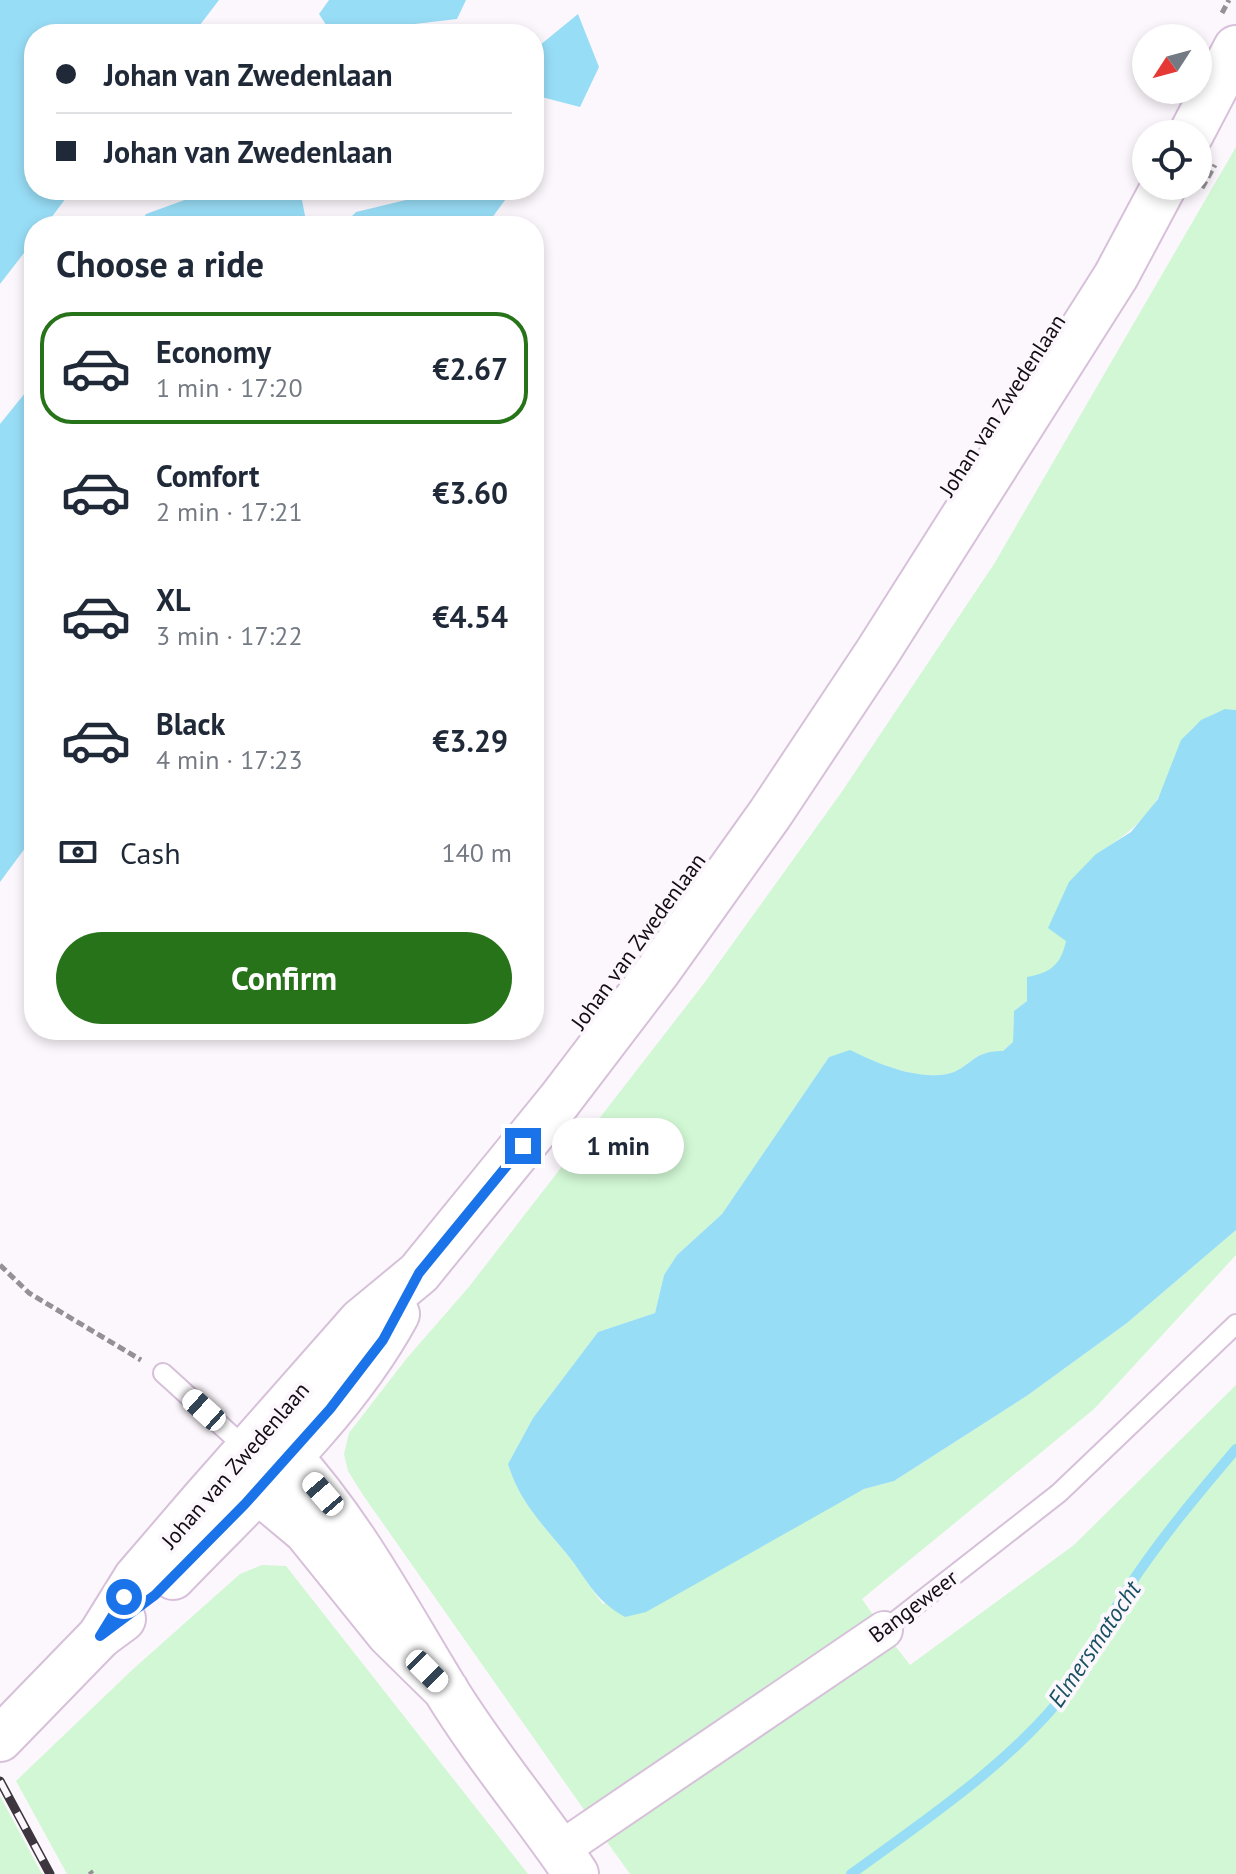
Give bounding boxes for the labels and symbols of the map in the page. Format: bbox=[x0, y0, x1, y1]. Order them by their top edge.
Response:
north arrow bbox=[1132, 24, 1212, 104]
street label: Johan van Zwedenlaan bbox=[932, 309, 1071, 502]
street label: Johan van Zwedenlaan bbox=[564, 847, 711, 1036]
callout: 1 min bbox=[551, 1118, 683, 1174]
route end bbox=[505, 1128, 541, 1164]
street label: Johan van Zwedenlaan bbox=[154, 1376, 315, 1555]
car bbox=[178, 1385, 230, 1435]
car bbox=[298, 1468, 348, 1520]
street label: Bangeweer bbox=[863, 1563, 963, 1648]
water label: Elmersmatocht bbox=[1041, 1574, 1148, 1713]
route start bbox=[106, 1579, 142, 1615]
car bbox=[402, 1646, 452, 1696]

